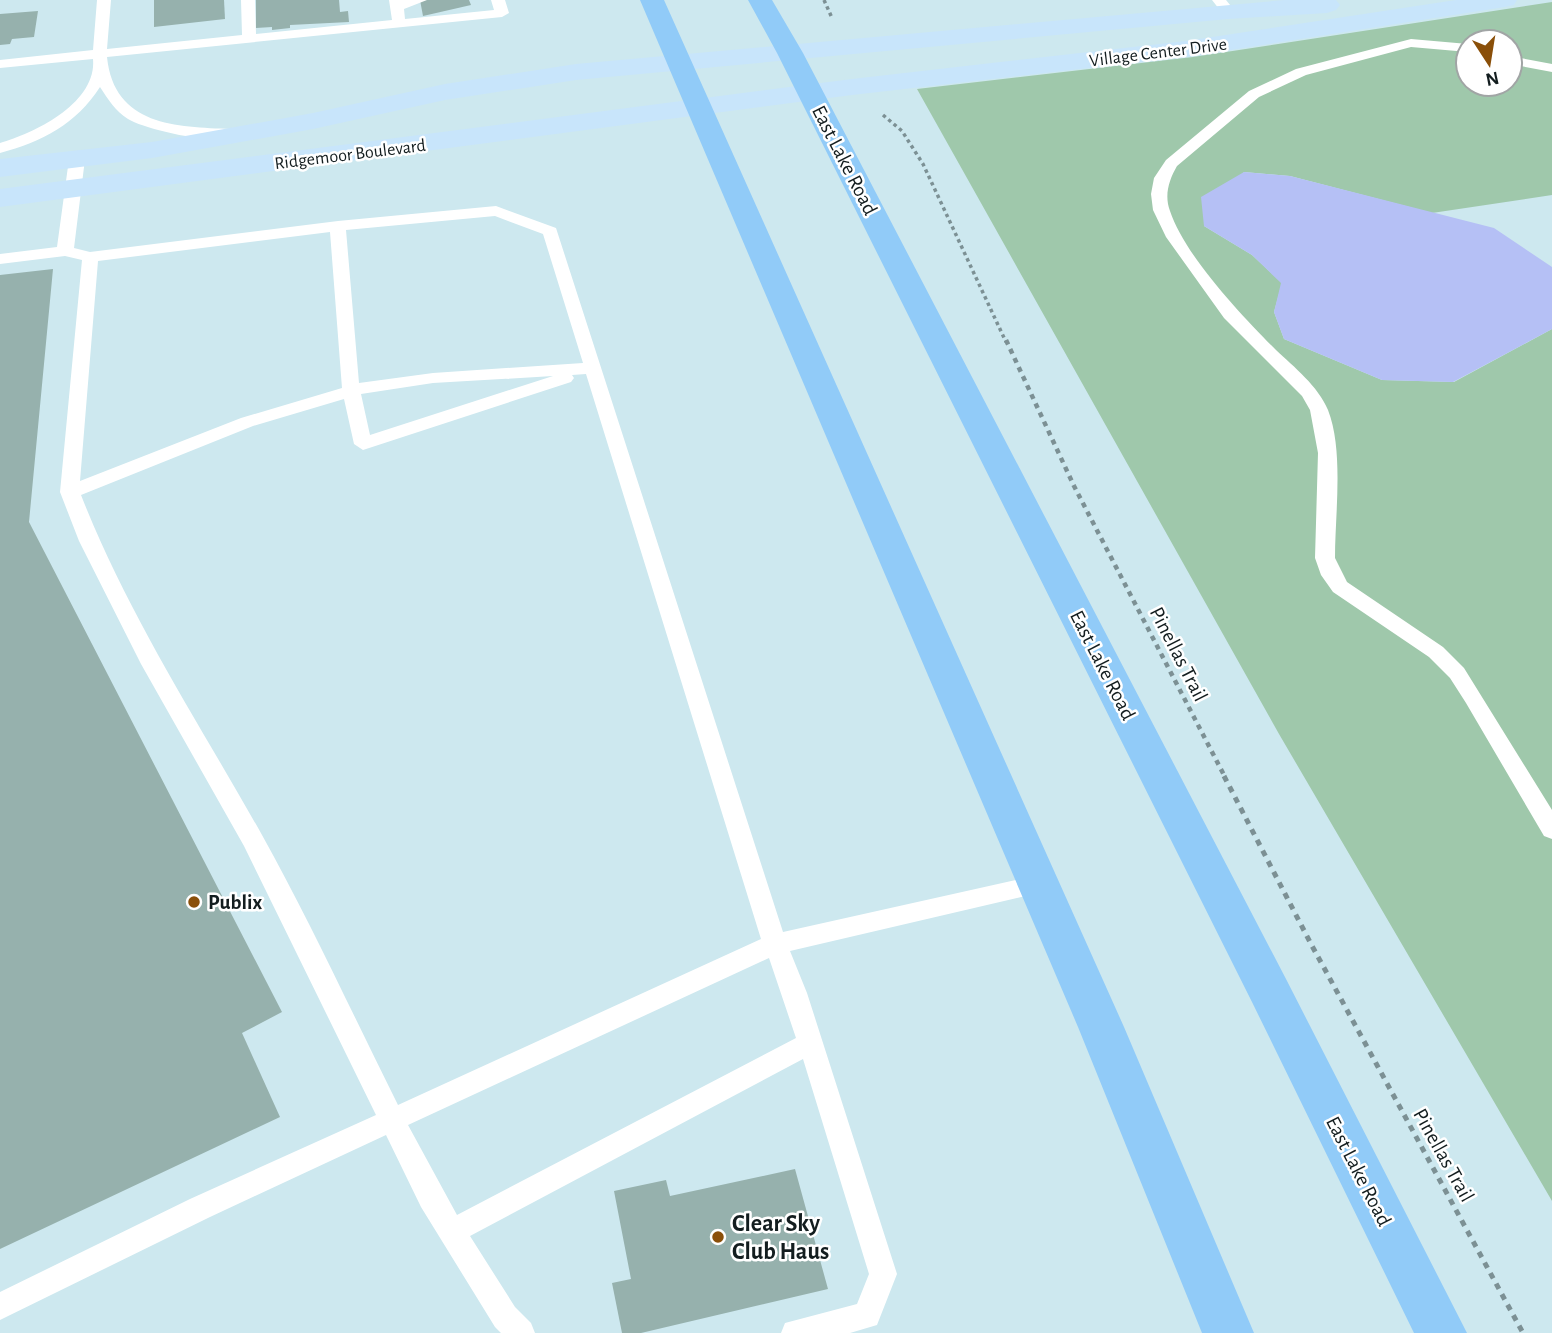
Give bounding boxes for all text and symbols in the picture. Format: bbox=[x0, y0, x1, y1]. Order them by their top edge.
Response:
north arrow bbox=[1454, 28, 1524, 98]
street label: Village Center Drive bbox=[1088, 36, 1228, 70]
text: N bbox=[1484, 67, 1501, 89]
street label: East Lake Road bbox=[808, 102, 881, 219]
street label: Ridgemoor Boulevard bbox=[273, 137, 427, 173]
street label: Pinellas Trail bbox=[1146, 603, 1211, 705]
street label: East Lake Road bbox=[1066, 607, 1139, 724]
place label: Publix bbox=[208, 892, 262, 913]
marker: Publix bbox=[186, 894, 202, 910]
street label: Pinellas Trail bbox=[1409, 1105, 1478, 1206]
street label: East Lake Road bbox=[1322, 1113, 1395, 1230]
place label: Clear Sky Club Haus bbox=[732, 1212, 829, 1264]
marker: Clear Sky Club Haus bbox=[710, 1229, 726, 1245]

